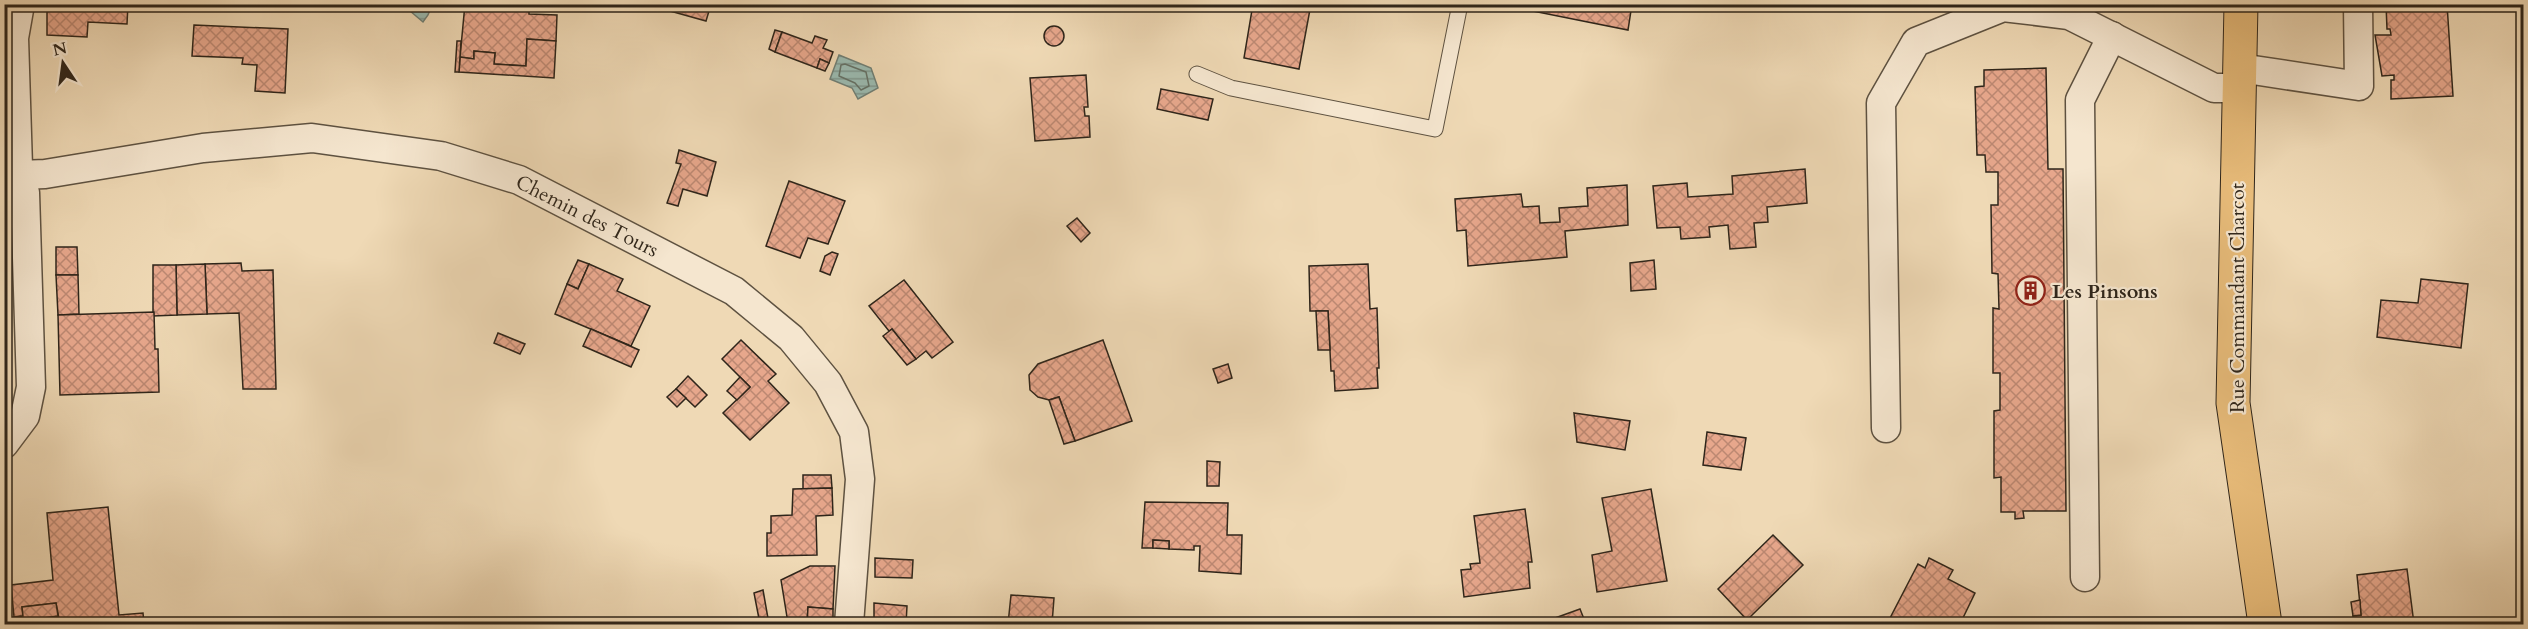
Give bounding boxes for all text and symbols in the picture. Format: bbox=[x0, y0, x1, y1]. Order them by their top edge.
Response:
north arrow bbox=[33, 33, 93, 93]
text: N bbox=[51, 37, 69, 62]
street label: Chemin des Tours bbox=[511, 168, 663, 264]
street label: Rue Commandant Charcot bbox=[2224, 182, 2251, 413]
building icon: Les Pinsons bbox=[2015, 275, 2047, 307]
place label: Les Pinsons bbox=[2052, 278, 2158, 305]

